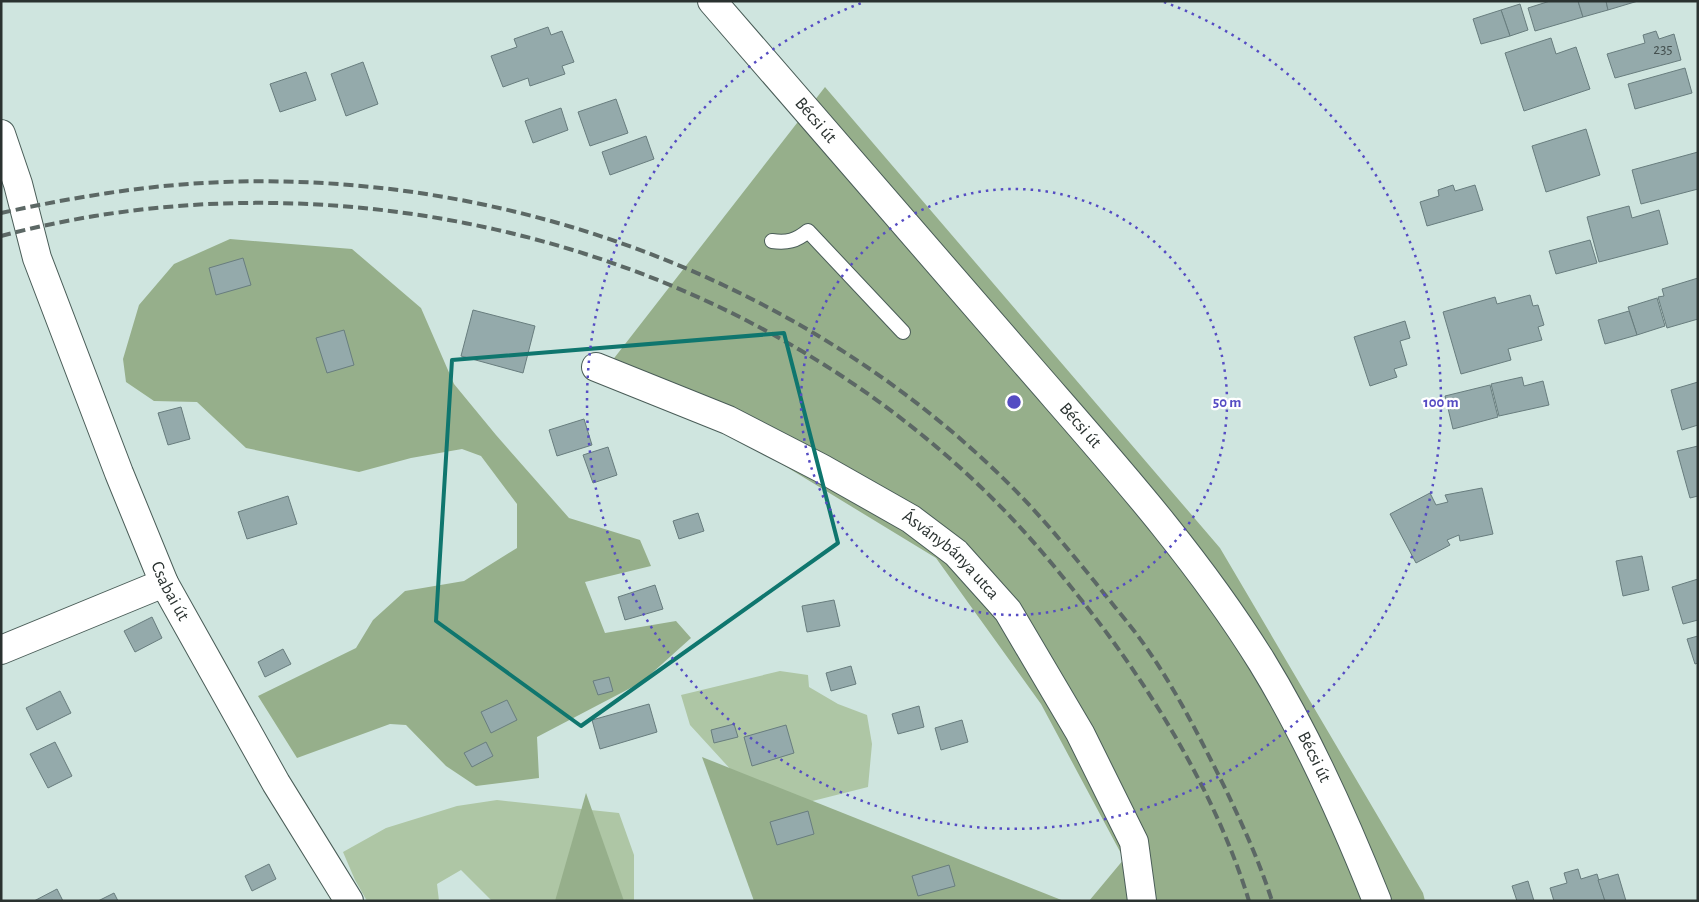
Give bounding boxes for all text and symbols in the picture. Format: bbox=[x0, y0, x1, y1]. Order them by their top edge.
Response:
house number: 235 bbox=[1653, 42, 1673, 57]
street label: Bécsi út bbox=[791, 94, 840, 147]
centre of rings bbox=[1005, 393, 1023, 411]
text: 50 m bbox=[1213, 395, 1241, 410]
text: 100 m bbox=[1423, 395, 1459, 410]
street label: Bécsi út bbox=[1056, 399, 1105, 452]
street label: Ásványbánya utca bbox=[899, 504, 1002, 603]
street label: Csabai út bbox=[147, 559, 192, 624]
street label: Bécsi út bbox=[1294, 729, 1334, 785]

